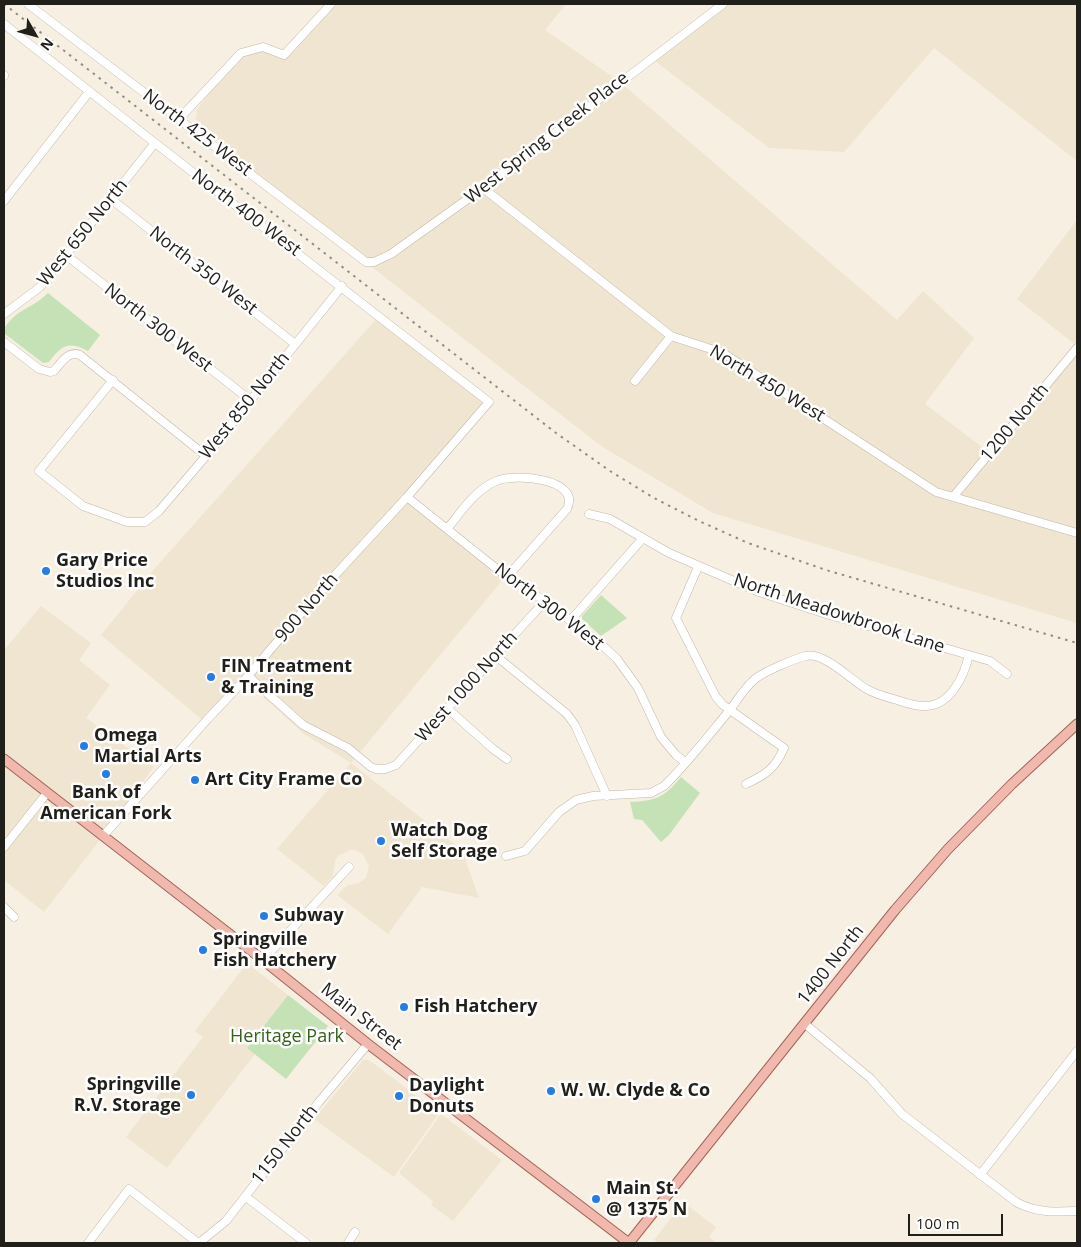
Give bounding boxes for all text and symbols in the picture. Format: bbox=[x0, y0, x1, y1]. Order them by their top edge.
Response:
north arrow bbox=[10, 10, 60, 60]
text: N bbox=[36, 34, 58, 55]
street label: West Spring Creek Place bbox=[461, 67, 633, 209]
street label: North 425 West bbox=[138, 85, 256, 181]
street label: North 400 West bbox=[187, 165, 305, 261]
street label: West 650 North bbox=[33, 175, 133, 291]
street label: North 350 West bbox=[145, 222, 261, 320]
street label: North 300 West bbox=[100, 279, 216, 377]
street label: North 450 West bbox=[705, 341, 829, 427]
street label: West 850 North bbox=[195, 348, 295, 464]
street label: 1200 North bbox=[976, 380, 1054, 466]
place label: Gary Price Studios Inc bbox=[56, 550, 154, 592]
street label: North 300 West bbox=[490, 559, 608, 655]
marker: Gary Price Studios Inc bbox=[40, 565, 52, 577]
street label: 900 North bbox=[271, 569, 343, 647]
street label: North Meadowbrook Lane bbox=[731, 570, 947, 658]
street label: West 1000 North bbox=[412, 627, 522, 747]
place label: FIN Treatment & Training bbox=[221, 656, 352, 699]
marker: FIN Treatment & Training bbox=[205, 671, 217, 683]
place label: Omega Martial Arts bbox=[94, 725, 202, 768]
marker: Omega Martial Arts bbox=[78, 740, 90, 752]
marker: Bank of American Fork bbox=[100, 768, 112, 780]
place label: Art City Frame Co bbox=[205, 769, 362, 791]
marker: Art City Frame Co bbox=[189, 774, 201, 786]
place label: Bank of American Fork bbox=[40, 782, 172, 824]
place label: Watch Dog Self Storage bbox=[391, 820, 497, 862]
marker: Watch Dog Self Storage bbox=[375, 835, 387, 847]
place label: Subway bbox=[274, 905, 344, 927]
marker: Subway bbox=[258, 910, 270, 922]
street label: 1400 North bbox=[793, 921, 869, 1009]
place label: Springville Fish Hatchery bbox=[213, 929, 336, 972]
marker: Springville Fish Hatchery bbox=[197, 944, 209, 956]
street label: Main Street bbox=[316, 979, 406, 1055]
place label: Fish Hatchery bbox=[414, 996, 537, 1018]
marker: Fish Hatchery bbox=[398, 1001, 410, 1013]
park label: Heritage Park bbox=[230, 1026, 344, 1048]
place label: Springville R.V. Storage bbox=[74, 1074, 181, 1116]
place label: Daylight Donuts bbox=[409, 1075, 484, 1118]
place label: W. W. Clyde & Co bbox=[561, 1080, 710, 1102]
marker: W. W. Clyde & Co bbox=[545, 1085, 557, 1097]
marker: Springville R.V. Storage bbox=[185, 1089, 197, 1101]
marker: Daylight Donuts bbox=[393, 1090, 405, 1102]
street label: 1150 North bbox=[247, 1101, 323, 1189]
place label: Main St. @ 1375 N bbox=[606, 1178, 687, 1220]
marker: Main St. @ 1375 N bbox=[590, 1193, 602, 1205]
scale bar bbox=[911, 1204, 1006, 1236]
text: 100 m bbox=[916, 1213, 960, 1233]

